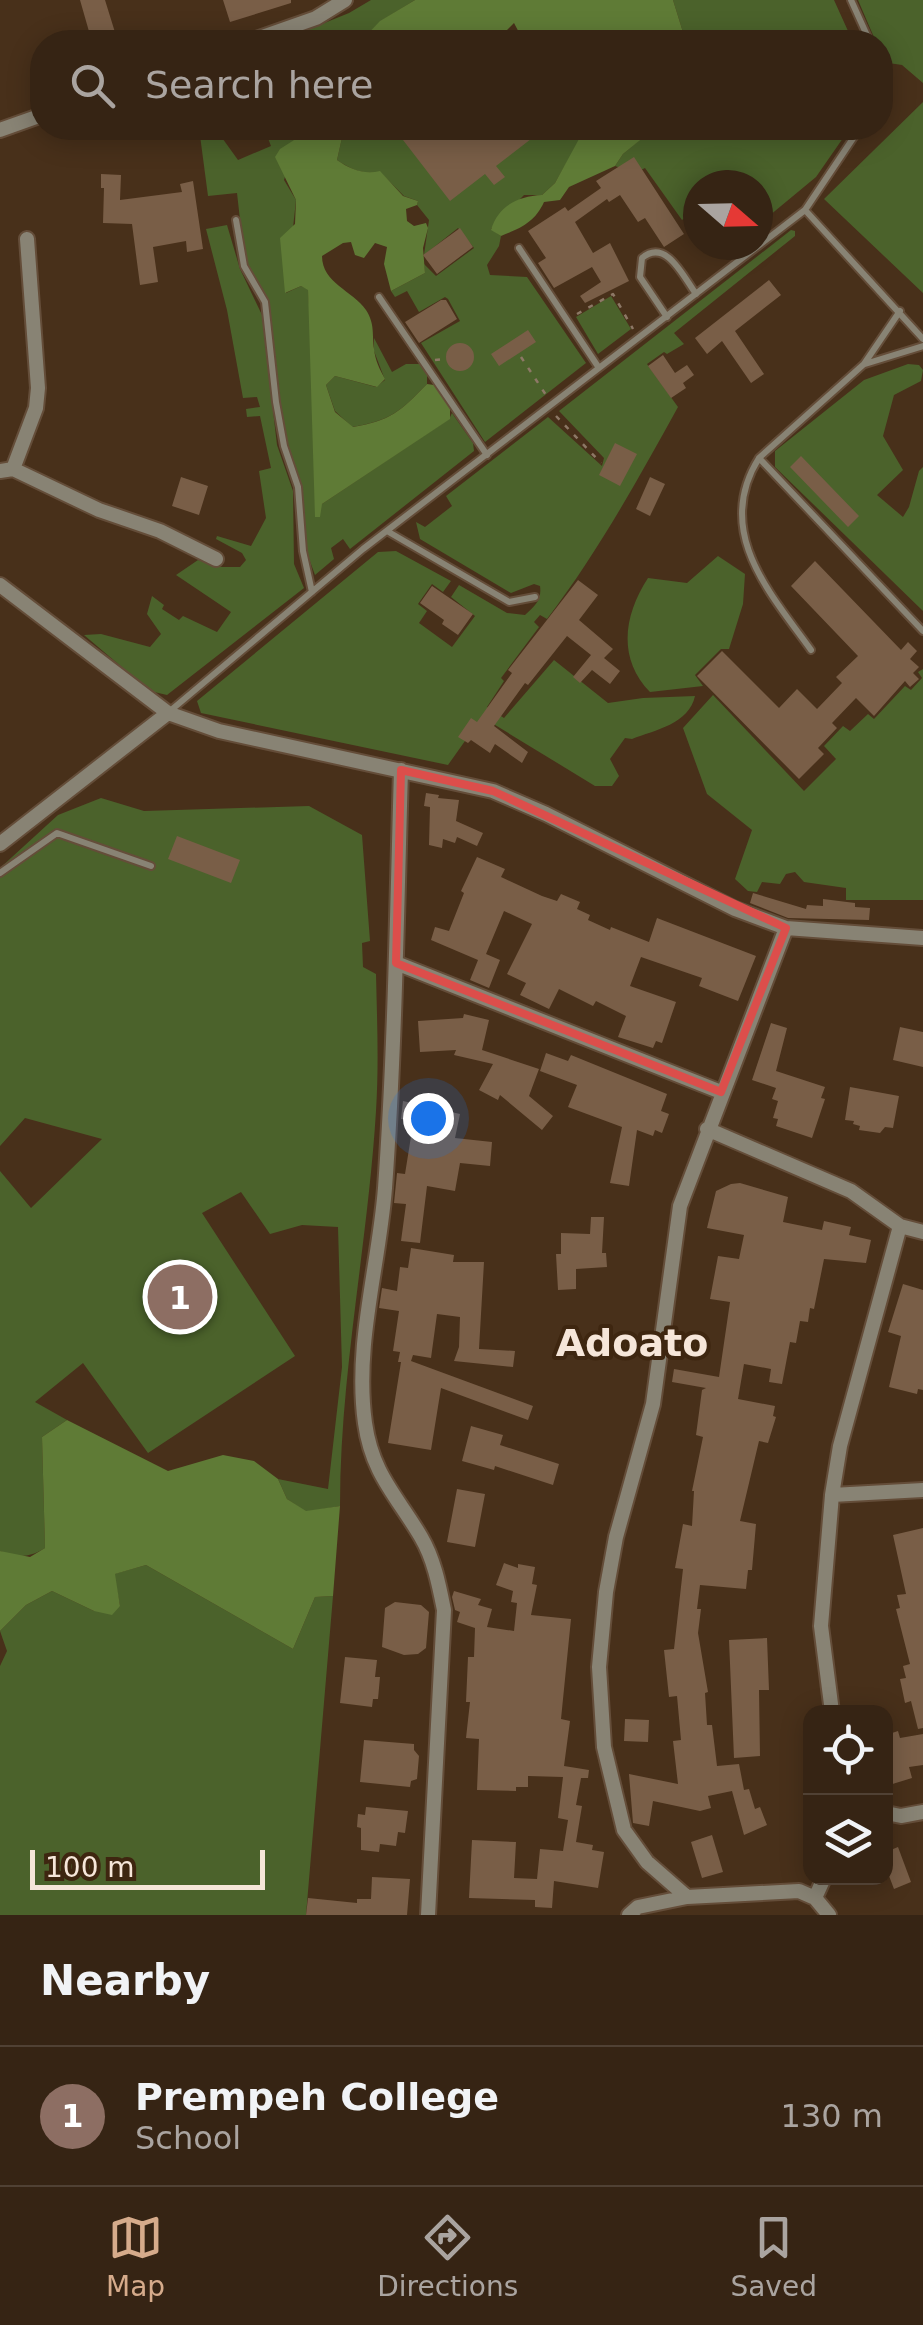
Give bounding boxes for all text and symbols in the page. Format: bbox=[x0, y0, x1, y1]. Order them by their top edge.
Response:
search box bbox=[30, 30, 893, 140]
icon: search bbox=[65, 58, 120, 113]
text: Search here bbox=[145, 63, 373, 107]
north arrow bbox=[683, 170, 773, 260]
your location bbox=[403, 1093, 454, 1144]
pin: 1 bbox=[148, 1260, 212, 1334]
district label: Adoato bbox=[556, 1321, 708, 1365]
map controls bbox=[803, 1705, 893, 1885]
button: locate bbox=[803, 1705, 893, 1795]
button: layers bbox=[803, 1795, 893, 1885]
scale bar bbox=[30, 1845, 265, 1890]
text: 100 m bbox=[45, 1851, 135, 1884]
text: Nearby bbox=[40, 1956, 210, 2005]
text: Prempeh College bbox=[135, 2075, 499, 2119]
text: 1 bbox=[61, 2097, 84, 2135]
text: 130 m bbox=[781, 2097, 883, 2135]
text: School bbox=[135, 2119, 241, 2157]
tab: Map bbox=[106, 2210, 165, 2303]
tab: Directions bbox=[377, 2210, 518, 2303]
tab: Saved bbox=[730, 2210, 817, 2303]

